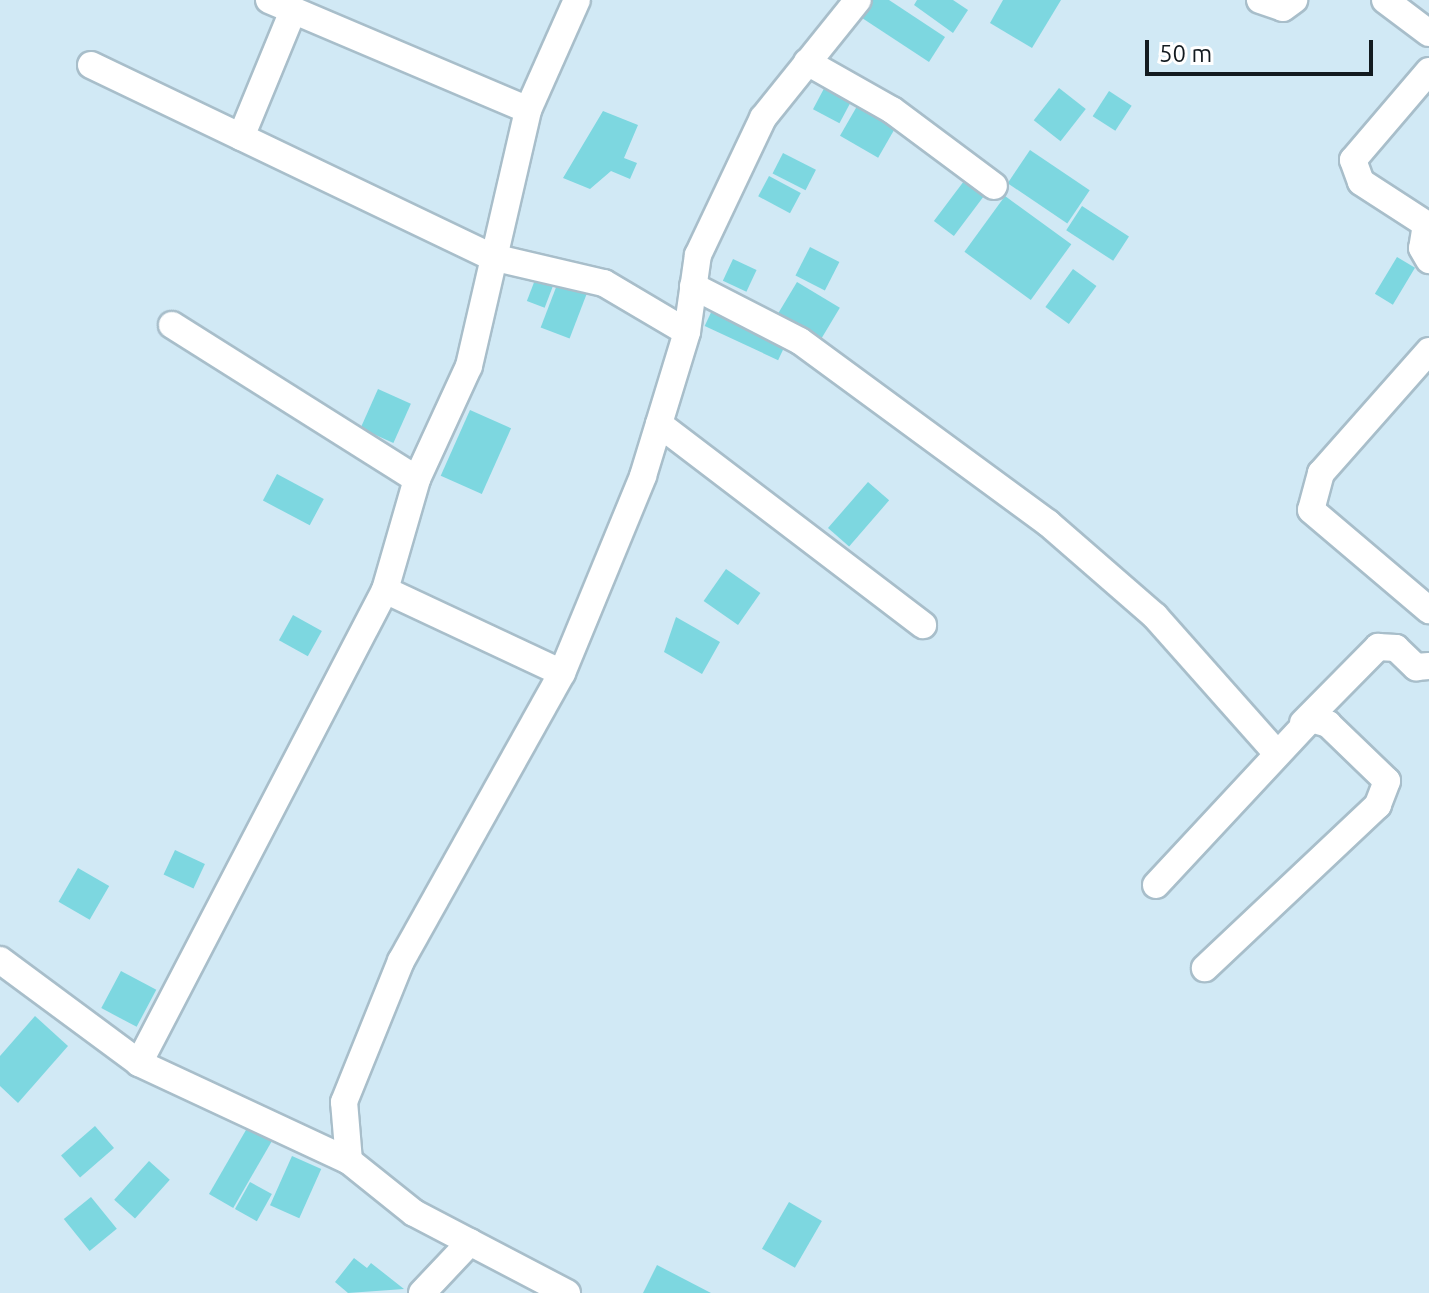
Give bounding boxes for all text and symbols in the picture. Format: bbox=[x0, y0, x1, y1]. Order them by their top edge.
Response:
scale bar bbox=[1149, 24, 1377, 74]
text: 50 m bbox=[1159, 40, 1212, 67]

